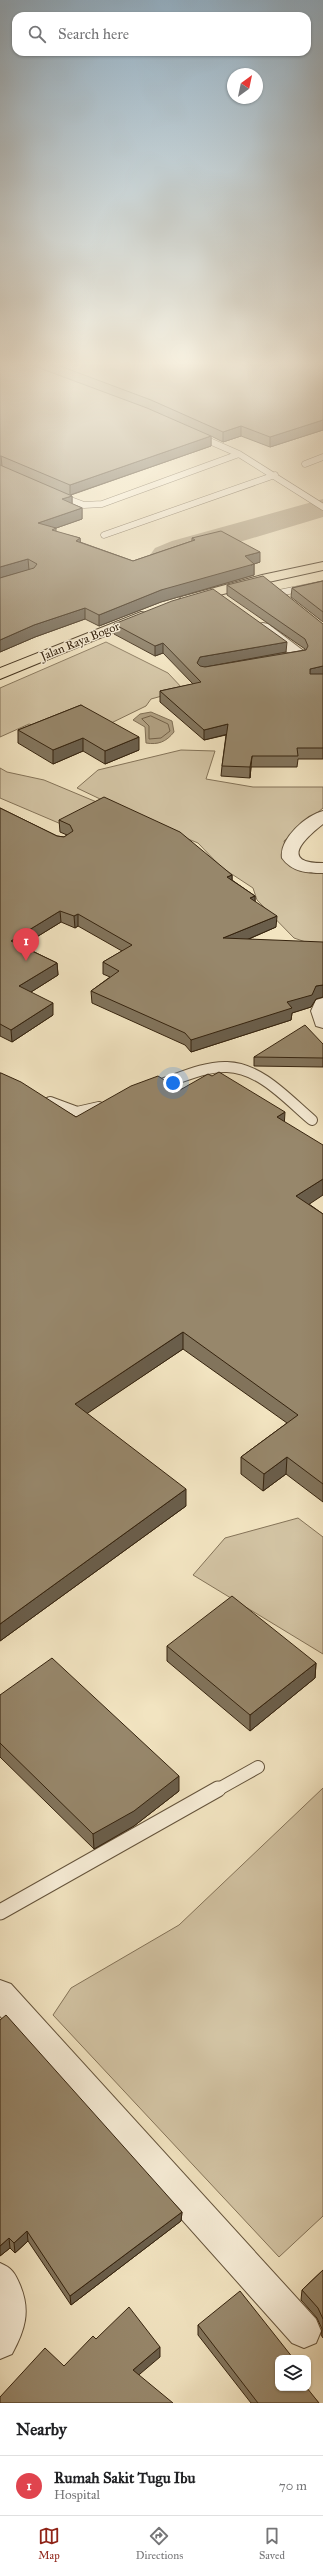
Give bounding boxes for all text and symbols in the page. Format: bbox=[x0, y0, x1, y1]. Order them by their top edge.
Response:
search box bbox=[12, 12, 311, 56]
icon: search bbox=[26, 23, 48, 45]
text: Search here bbox=[58, 25, 129, 43]
north arrow bbox=[227, 68, 263, 104]
street label: Jalan Raya Bogor bbox=[37, 619, 122, 665]
pin: 1 bbox=[13, 928, 39, 961]
your location bbox=[163, 1073, 183, 1093]
map controls bbox=[275, 2355, 311, 2391]
button: layers bbox=[275, 2355, 311, 2391]
text: Nearby bbox=[16, 2419, 67, 2440]
text: Rumah Sakit Tugu Ibu bbox=[54, 2469, 196, 2487]
text: 1 bbox=[26, 2478, 32, 2494]
text: 70 m bbox=[279, 2478, 307, 2494]
text: Hospital bbox=[54, 2487, 100, 2503]
tab: Map bbox=[38, 2525, 60, 2562]
tab: Directions bbox=[136, 2525, 183, 2562]
tab: Saved bbox=[259, 2525, 285, 2562]

